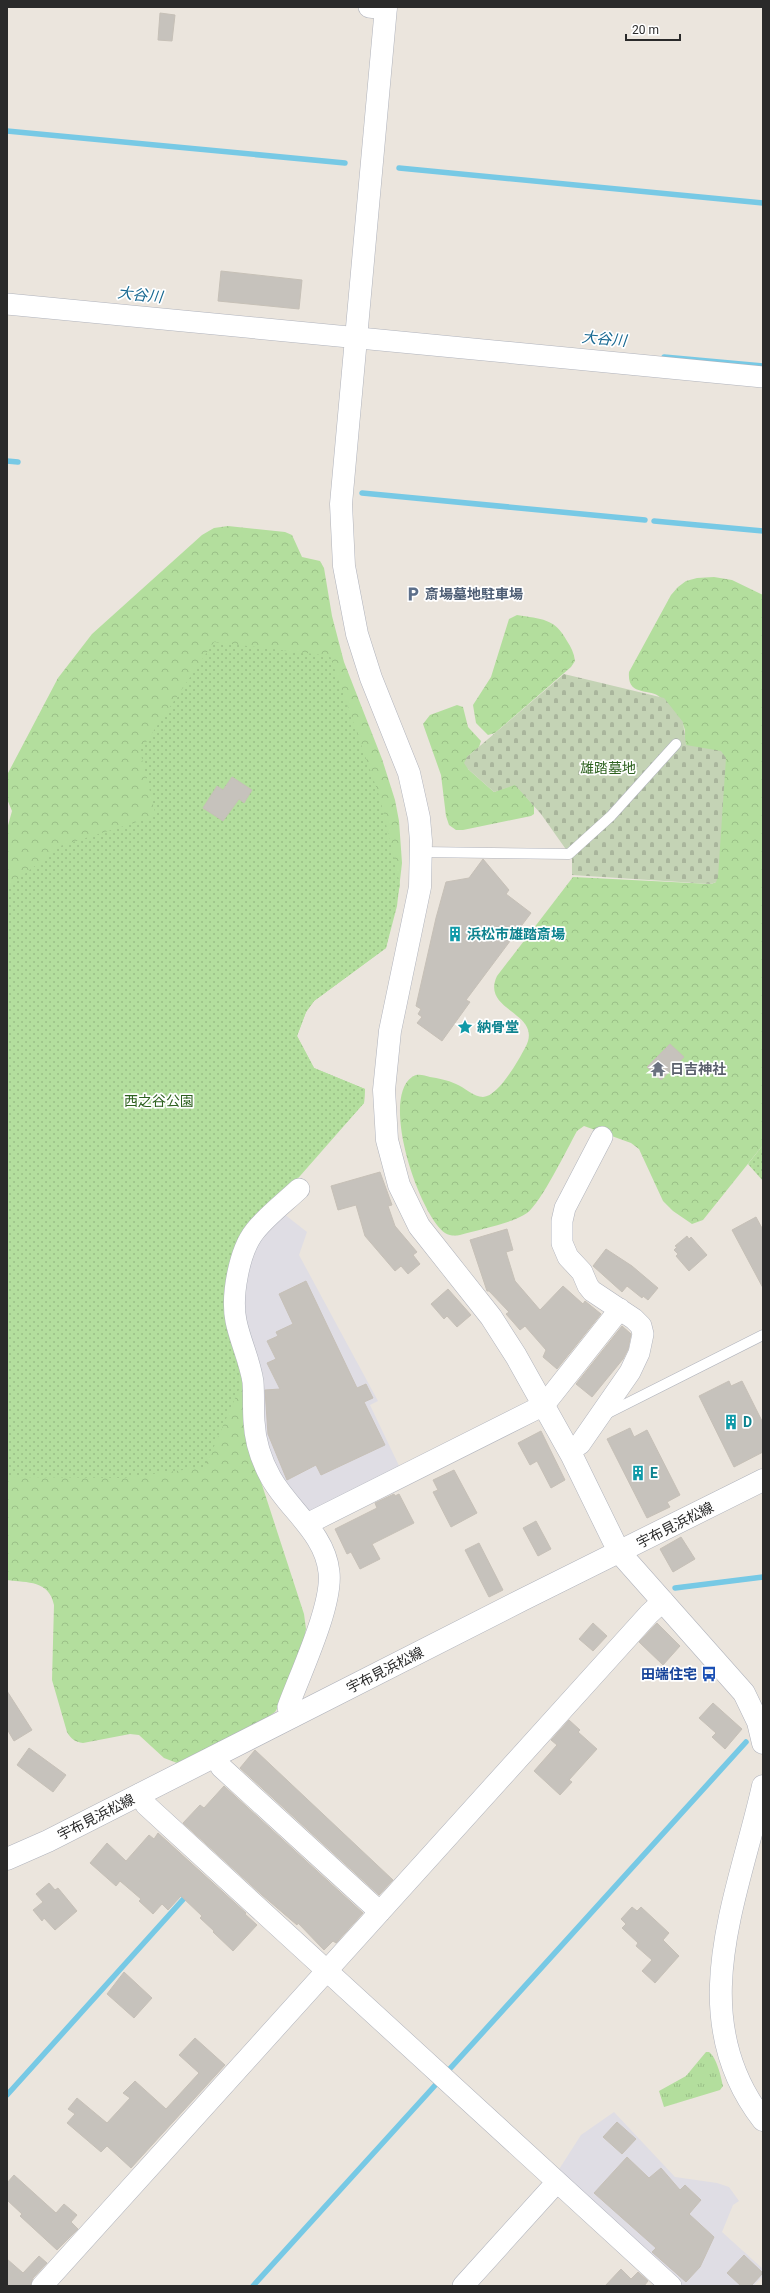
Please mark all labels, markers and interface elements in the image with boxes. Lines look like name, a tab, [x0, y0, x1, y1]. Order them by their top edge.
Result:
scale bar	[626, 16, 680, 42]
text: 20 m	[632, 23, 659, 37]
water label: 大谷川	[117, 284, 165, 307]
water label: 大谷川	[581, 328, 629, 350]
parking icon: 斎場墓地駐車場	[404, 585, 422, 603]
place label: 斎場墓地駐車場	[425, 586, 523, 602]
park label: 雄踏墓地	[580, 760, 636, 776]
building icon: 浜松市雄踏斎場	[446, 925, 464, 943]
place label: 浜松市雄踏斎場	[467, 926, 565, 942]
place icon: 納骨堂	[456, 1018, 474, 1036]
place label: 納骨堂	[477, 1019, 519, 1035]
temple icon: 日吉神社	[649, 1060, 667, 1078]
place label: 日吉神社	[670, 1061, 726, 1077]
park label: 西之谷公園	[124, 1093, 194, 1109]
building icon: D	[722, 1413, 740, 1431]
place label: D	[743, 1414, 752, 1430]
building icon: E	[629, 1464, 647, 1482]
place label: E	[650, 1465, 658, 1481]
street label: 宇布見浜松線	[634, 1499, 716, 1551]
street label: 宇布見浜松線	[344, 1644, 426, 1696]
bus stop icon: 田端住宅	[700, 1665, 718, 1683]
place label: 田端住宅	[641, 1666, 697, 1682]
street label: 宇布見浜松線	[55, 1791, 137, 1843]

